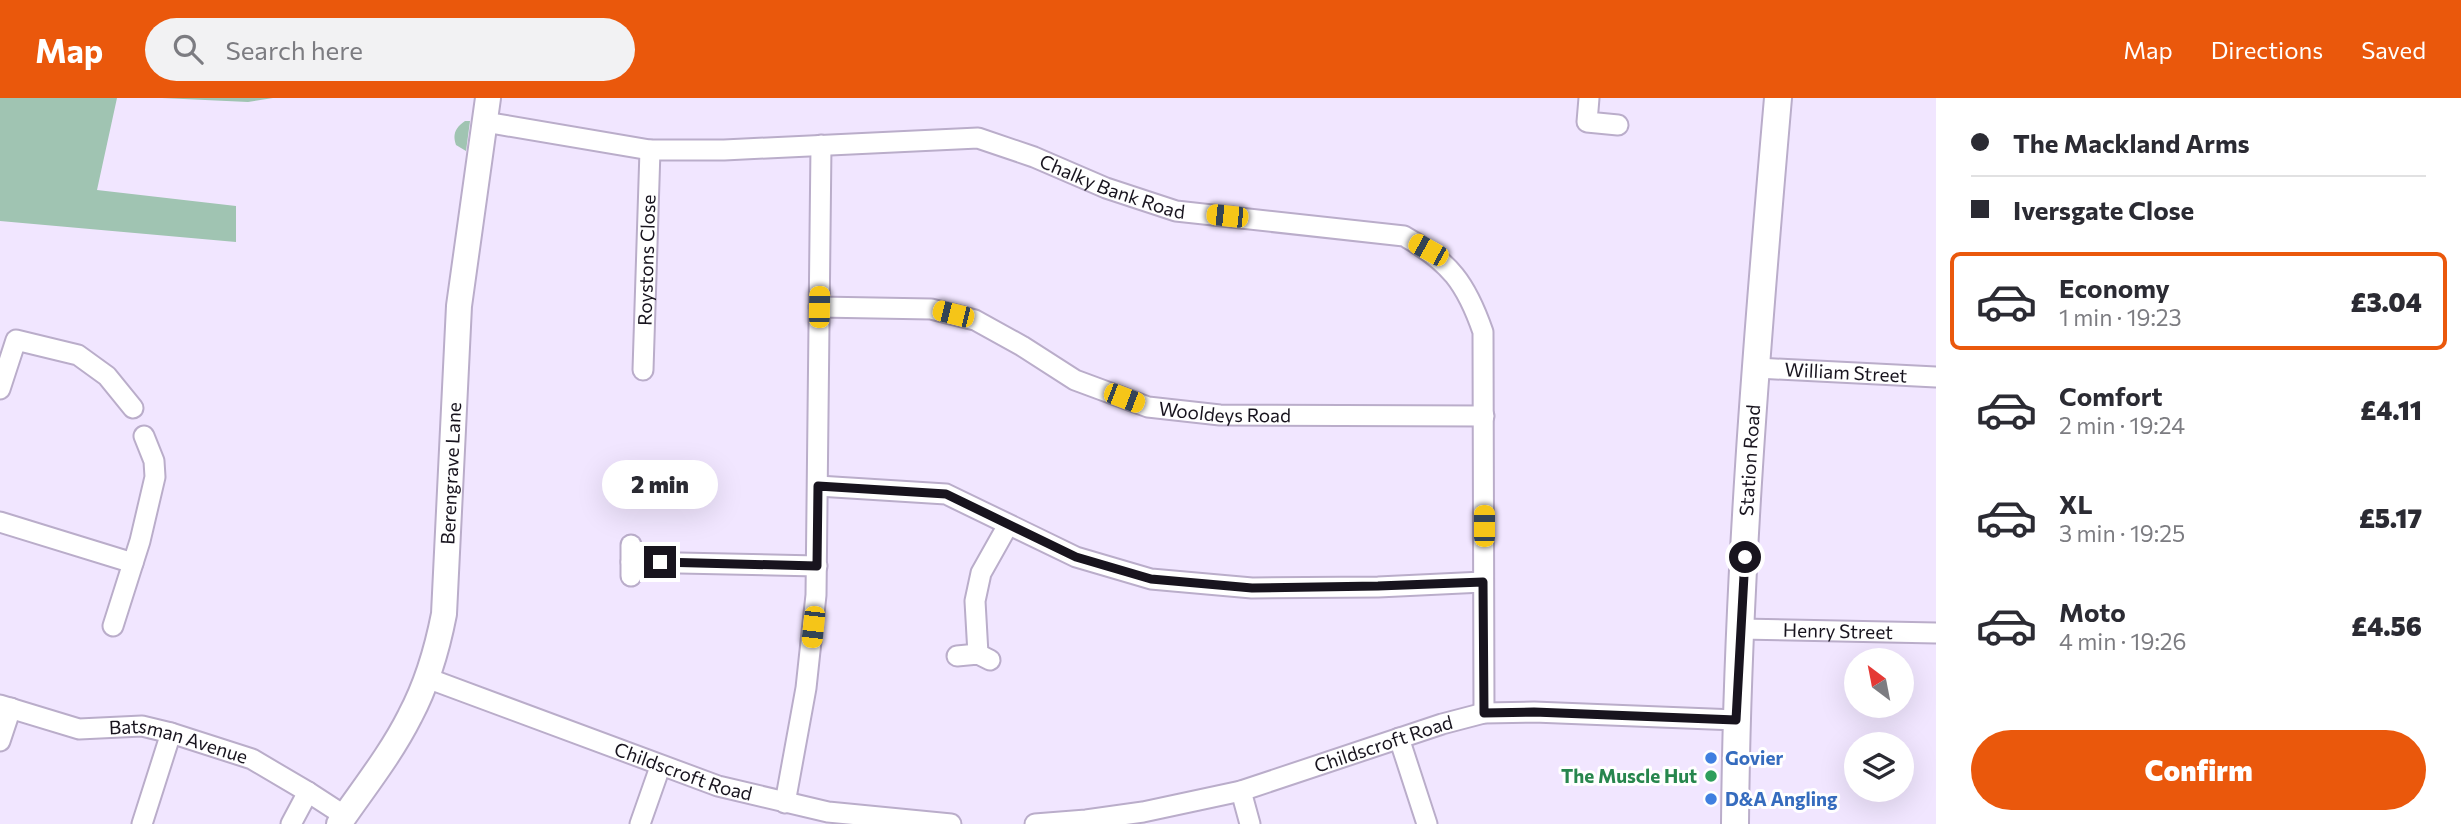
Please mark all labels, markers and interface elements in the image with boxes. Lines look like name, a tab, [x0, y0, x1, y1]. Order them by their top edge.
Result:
search box	[145, 18, 635, 81]
text: Map	[35, 29, 103, 70]
icon: search	[169, 30, 207, 68]
text: Search here	[225, 34, 363, 65]
text: Map	[2123, 35, 2173, 64]
text: Directions	[2211, 35, 2323, 64]
text: Saved	[2361, 35, 2426, 64]
text: The Mackland Arms	[2013, 127, 2250, 158]
street label: Chalky Bank Road	[1036, 149, 1186, 223]
street label: Roystons Close	[632, 194, 660, 326]
text: Iversgate Close	[2013, 194, 2194, 225]
car	[1206, 203, 1249, 229]
car	[1405, 231, 1452, 269]
icon: car	[1975, 270, 2038, 333]
text: Economy	[2059, 272, 2170, 303]
car	[809, 286, 830, 328]
text: £3.04	[2350, 286, 2422, 317]
car	[931, 299, 976, 329]
text: 1 min · 19:23	[2059, 303, 2182, 331]
street label: William Street	[1784, 357, 1908, 387]
icon: car	[1975, 378, 2038, 441]
text: Comfort	[2059, 380, 2162, 411]
car	[1101, 381, 1148, 415]
text: £4.11	[2360, 394, 2422, 425]
street label: Wooldeys Road	[1157, 396, 1291, 426]
street label: Berengrave Lane	[435, 402, 465, 545]
street label: Station Road	[1734, 404, 1764, 517]
text: 2 min · 19:24	[2059, 411, 2185, 439]
callout: 2 min	[602, 461, 718, 510]
text: 2 min	[631, 470, 689, 498]
icon: car	[1975, 486, 2038, 549]
text: XL	[2059, 488, 2093, 519]
text: £5.17	[2359, 502, 2422, 533]
car	[1474, 505, 1495, 547]
text: 3 min · 19:25	[2059, 519, 2185, 547]
route start	[1729, 541, 1761, 573]
route end	[644, 546, 676, 578]
icon: car	[1975, 594, 2038, 657]
text: Moto	[2059, 596, 2126, 627]
car	[801, 605, 826, 649]
text: £4.56	[2351, 610, 2422, 641]
street label: Henry Street	[1783, 618, 1893, 643]
text: 4 min · 19:26	[2059, 627, 2186, 655]
north arrow	[1844, 648, 1914, 718]
map controls	[1844, 648, 1914, 802]
street label: Childscroft Road	[1311, 710, 1455, 777]
street label: Batsman Avenue	[108, 714, 251, 768]
button: Confirm	[1971, 730, 2426, 810]
button: layers	[1844, 732, 1914, 802]
street label: Childscroft Road	[611, 737, 755, 805]
place label: Govier	[1725, 746, 1783, 769]
marker: Govier	[1703, 750, 1719, 766]
place label: The Muscle Hut	[1561, 764, 1697, 787]
marker: The Muscle Hut	[1703, 768, 1719, 784]
place label: D&A Angling	[1725, 787, 1838, 810]
marker: D&A Angling	[1703, 791, 1719, 807]

